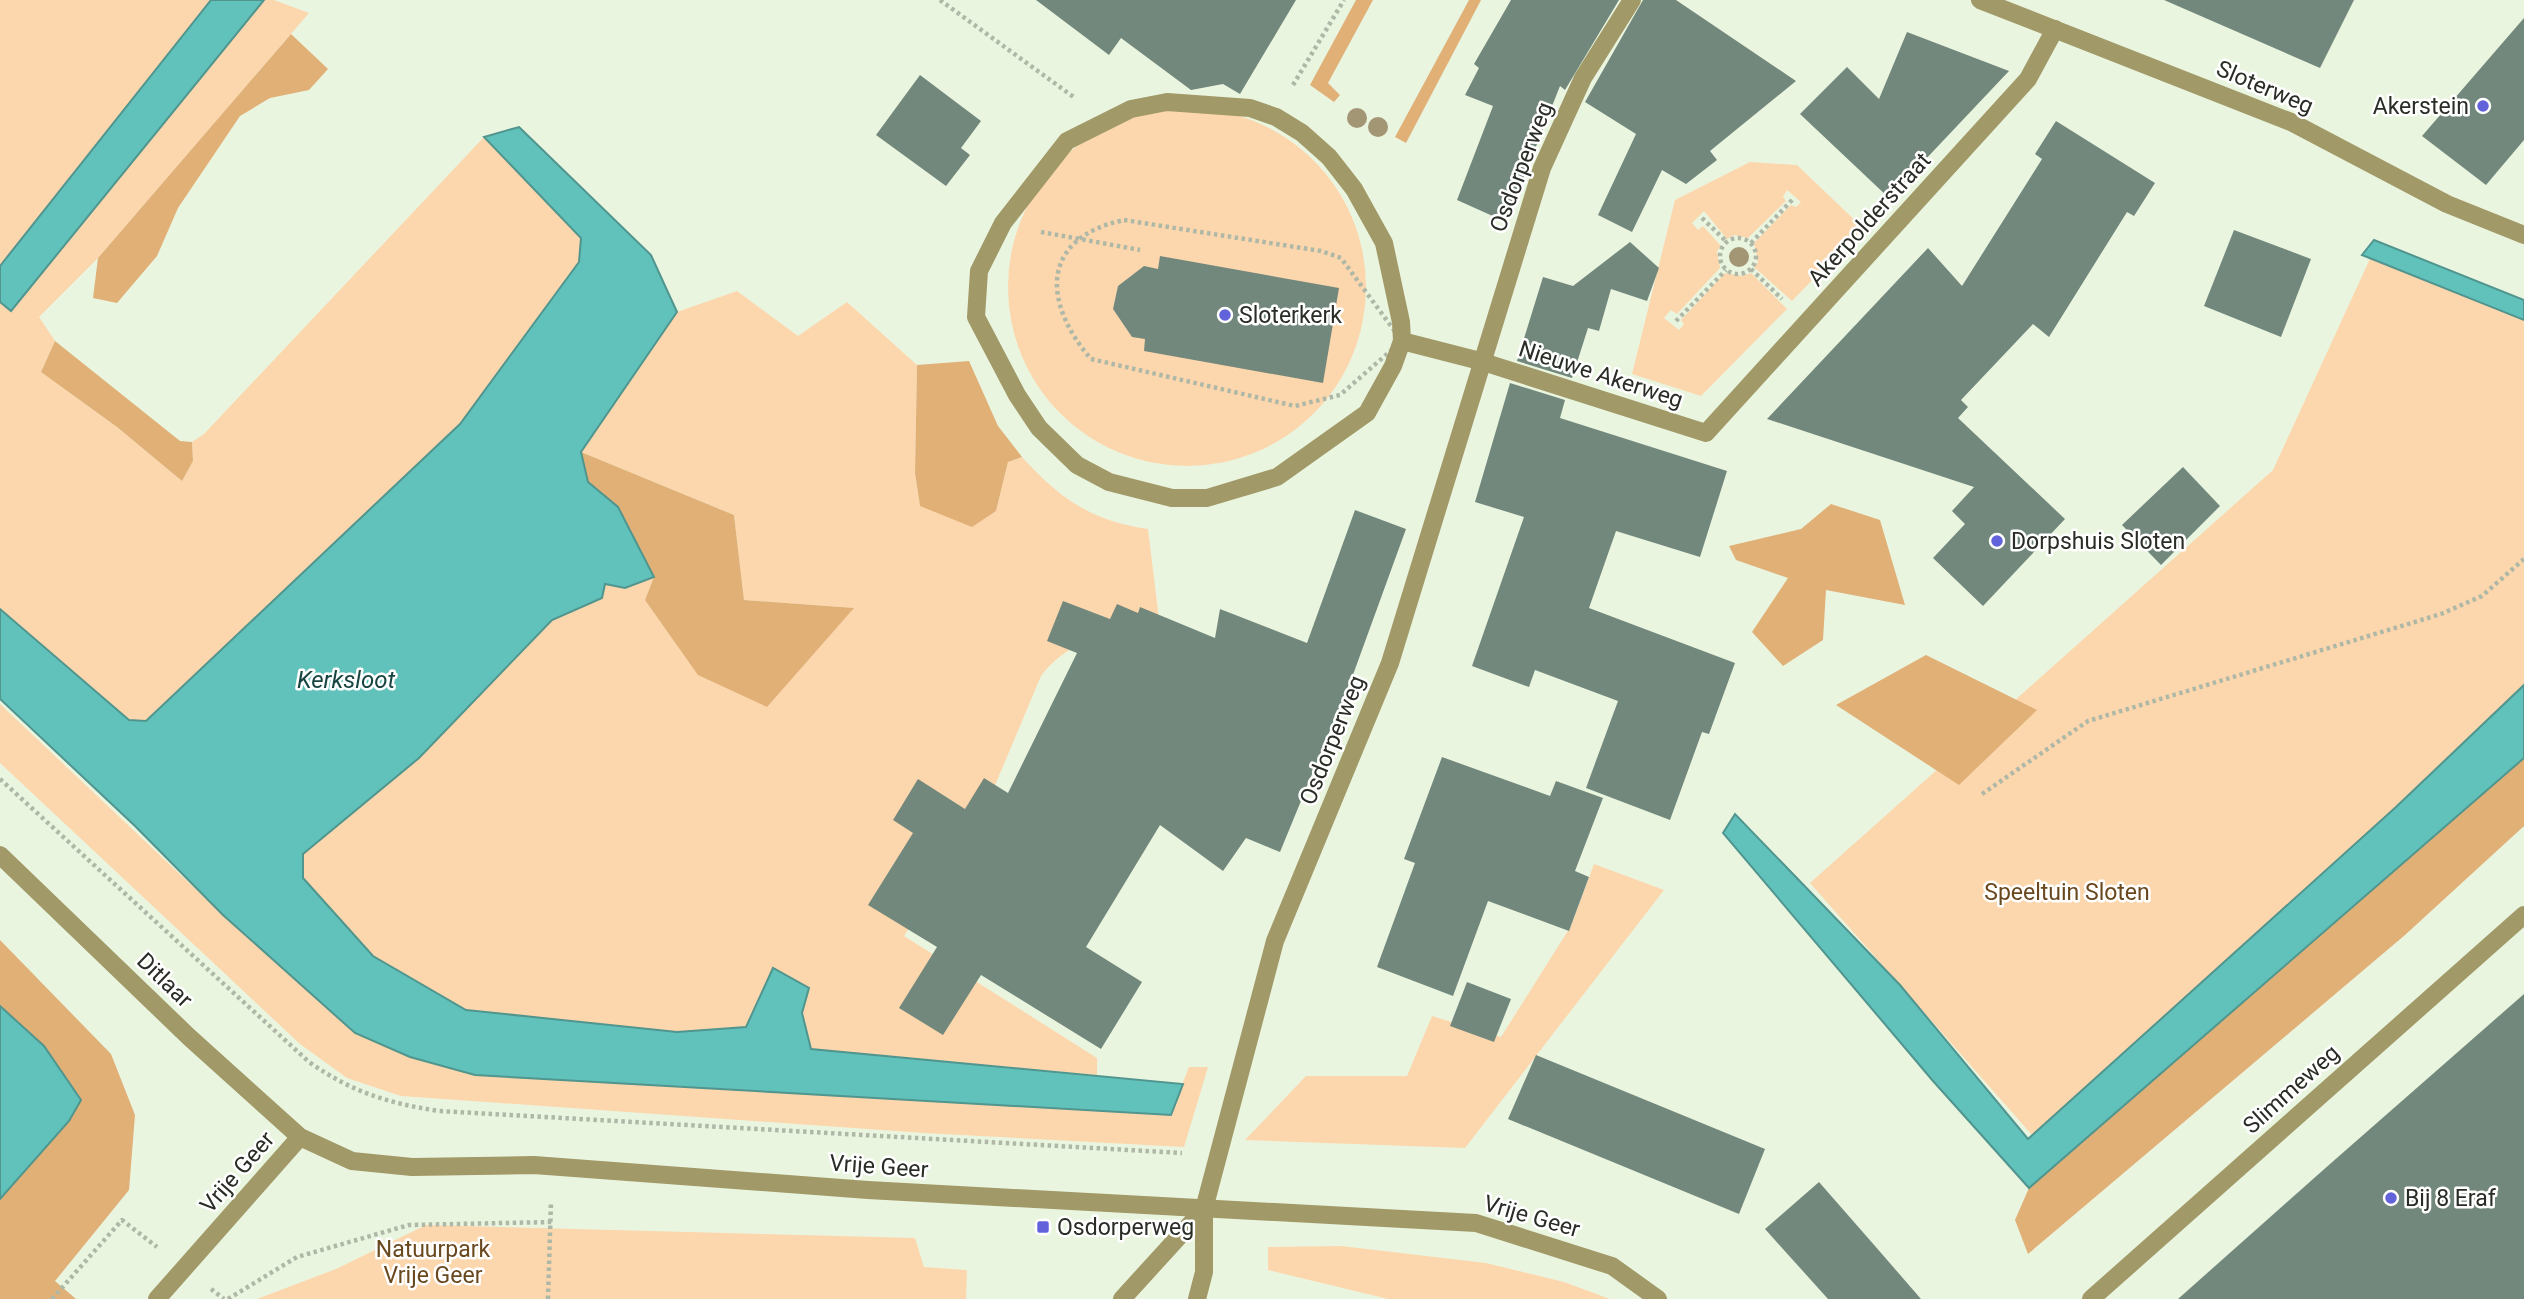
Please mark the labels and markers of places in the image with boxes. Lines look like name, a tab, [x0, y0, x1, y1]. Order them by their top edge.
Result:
place label: Akerstein	[2373, 93, 2469, 120]
marker: Akerstein	[2475, 98, 2491, 114]
place label: Sloterkerk	[1239, 302, 1342, 329]
marker: Sloterkerk	[1217, 307, 1233, 323]
place label: Dorpshuis Sloten	[2011, 528, 2185, 555]
marker: Dorpshuis Sloten	[1989, 533, 2005, 549]
place label: Bij 8 Eraf	[2405, 1185, 2497, 1212]
marker: Bij 8 Eraf	[2383, 1190, 2399, 1206]
place label: Osdorperweg	[1057, 1214, 1194, 1241]
marker: Osdorperweg	[1035, 1219, 1051, 1235]

